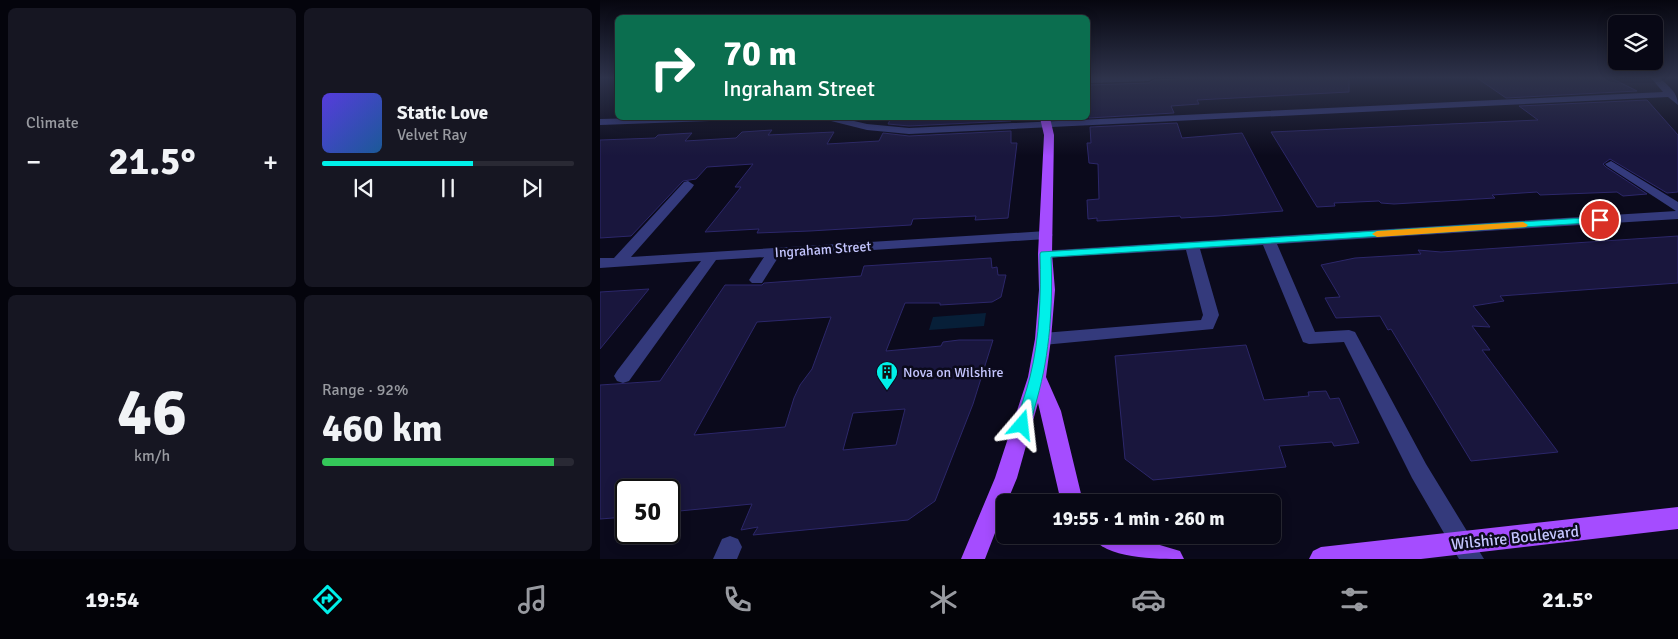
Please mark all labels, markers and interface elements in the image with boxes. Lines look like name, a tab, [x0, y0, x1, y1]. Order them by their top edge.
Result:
map controls	[1608, 15, 1663, 70]
button: layers	[1608, 15, 1663, 70]
text: 70 m	[723, 32, 797, 75]
icon: right	[640, 35, 705, 100]
text: Ingraham Street	[723, 75, 875, 102]
text: Static Love	[397, 101, 488, 125]
text: Climate	[26, 113, 79, 133]
text: Velvet Ray	[397, 125, 467, 145]
text: 21.5°	[108, 138, 196, 185]
text: −	[26, 145, 41, 179]
text: +	[263, 145, 278, 179]
icon: previous	[350, 174, 378, 202]
icon: pause	[434, 174, 462, 202]
icon: next	[518, 174, 546, 202]
pin	[1579, 199, 1621, 241]
icon: arrive	[1586, 206, 1614, 234]
street label: Ingraham Street	[774, 238, 872, 261]
building icon: Nova on Wilshire	[875, 360, 899, 391]
place label: Nova on Wilshire	[903, 364, 1003, 381]
text: 46	[117, 373, 187, 453]
text: Range · 92%	[322, 380, 408, 400]
position arrow	[995, 398, 1047, 450]
text: 460 km	[322, 405, 443, 452]
text: km/h	[134, 446, 170, 466]
speed limit sign: 50	[615, 479, 680, 544]
text: 19:55 · 1 min · 260 m	[1052, 507, 1225, 531]
street label: Wilshire Boulevard	[1450, 521, 1580, 555]
icon: directions	[310, 582, 345, 617]
icon: music	[515, 582, 550, 617]
icon: phone	[720, 582, 755, 617]
icon: climate	[926, 582, 961, 617]
icon: car	[1131, 582, 1166, 617]
icon: filters	[1337, 582, 1372, 617]
text: 19:54	[85, 586, 139, 613]
text: 21.5°	[1542, 586, 1593, 613]

